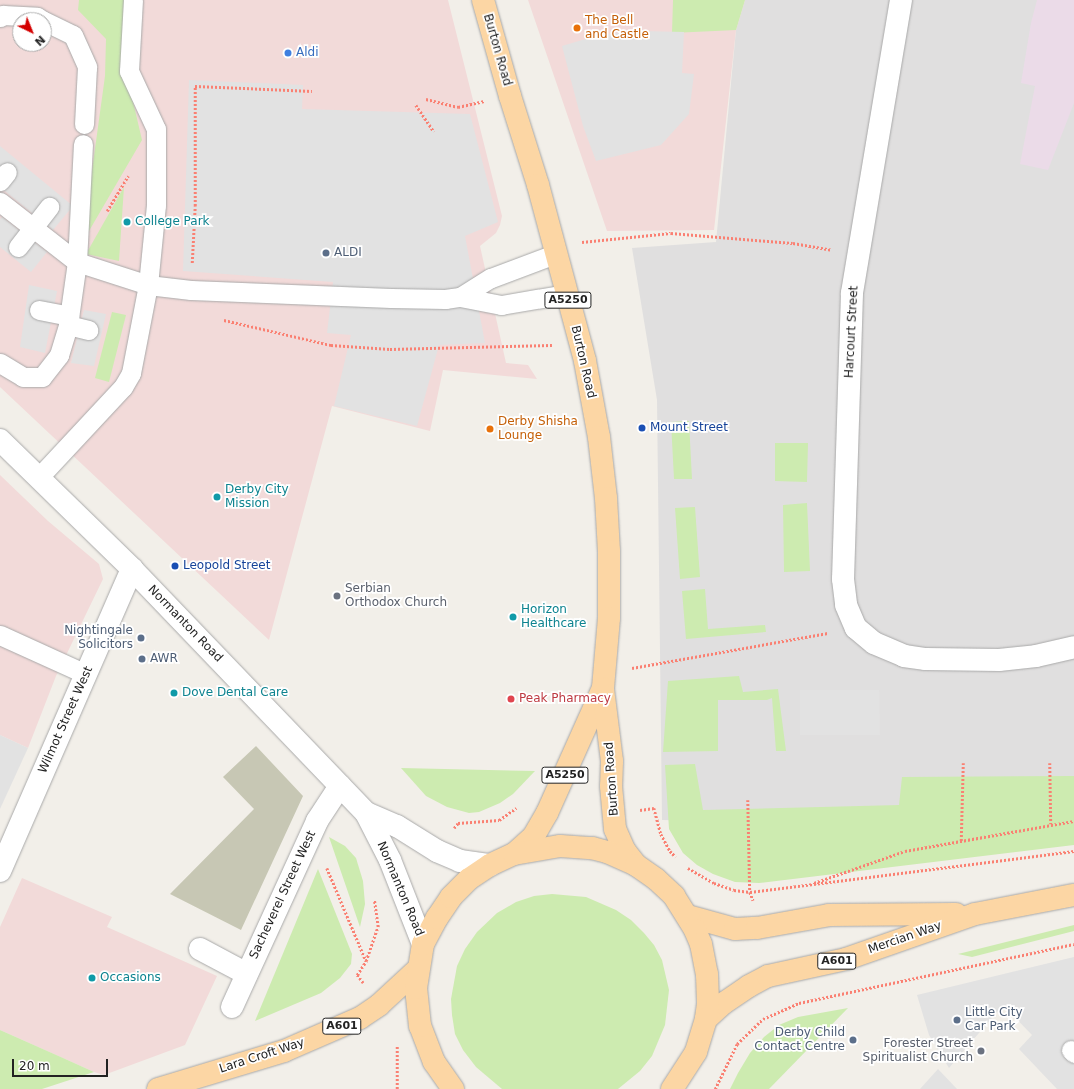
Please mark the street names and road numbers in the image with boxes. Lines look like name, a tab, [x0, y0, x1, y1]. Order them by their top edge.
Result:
street label: Burton Road	[480, 12, 514, 88]
street label: Harcourt Street	[842, 285, 862, 379]
road number: A5250	[544, 291, 592, 309]
street label: Burton Road	[568, 324, 598, 400]
street label: Normanton Road	[145, 583, 225, 665]
street label: Wilmot Street West	[36, 664, 96, 776]
street label: Burton Road	[602, 741, 622, 817]
road number: A5250	[541, 766, 589, 784]
street label: Sacheverel Street West	[247, 829, 319, 961]
street label: Normanton Road	[374, 840, 426, 938]
street label: Mercian Way	[866, 919, 944, 957]
road number: A601	[817, 952, 857, 970]
road number: A601	[322, 1017, 362, 1035]
street label: Lara Croft Way	[218, 1035, 306, 1077]

